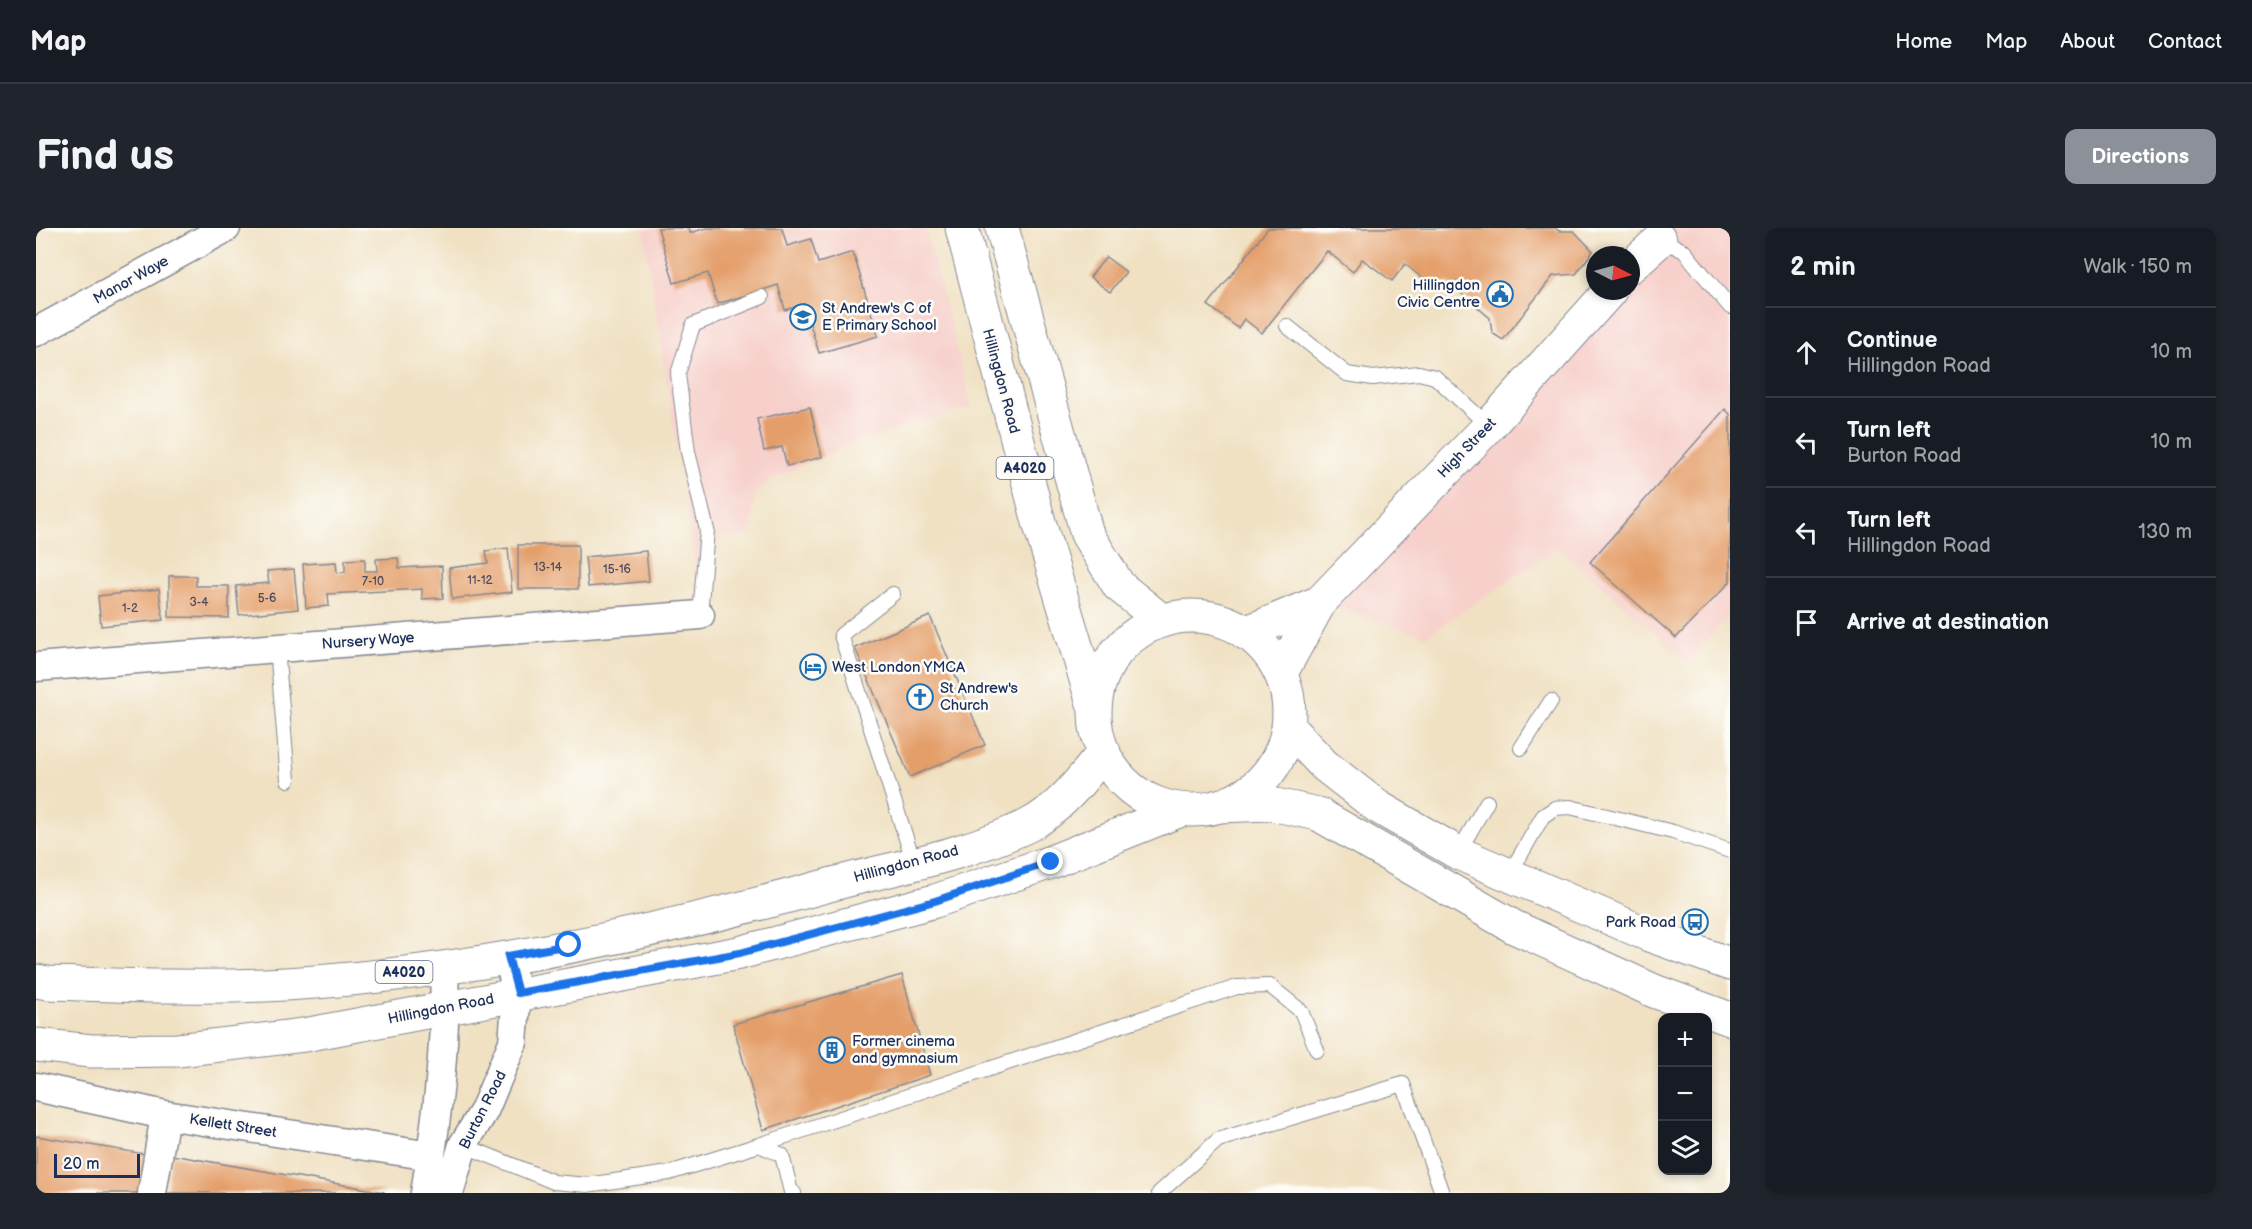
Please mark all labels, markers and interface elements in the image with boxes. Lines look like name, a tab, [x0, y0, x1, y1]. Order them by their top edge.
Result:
text: Map	[30, 25, 86, 58]
text: Home	[1895, 29, 1952, 54]
text: Map	[1985, 29, 2027, 54]
text: About	[2060, 29, 2115, 54]
text: Contact	[2148, 29, 2222, 54]
button: Directions	[2065, 129, 2216, 184]
text: Find us	[36, 131, 174, 182]
north arrow	[1586, 246, 1640, 300]
street label: Manor Waye	[90, 251, 172, 309]
text: 2 min	[1790, 252, 1856, 283]
text: Walk · 150 m	[2083, 255, 2192, 279]
place label: Hillingdon Civic Centre	[1397, 276, 1480, 312]
public building icon: Hillingdon Civic Centre	[1485, 279, 1515, 309]
place label: St Andrew's C of E Primary School	[822, 299, 937, 335]
school or university icon: St Andrew's C of E Primary School	[788, 302, 818, 332]
street label: Hillingdon Road	[978, 327, 1024, 435]
text: Continue	[1847, 327, 1937, 354]
icon: ahead	[1790, 336, 1823, 369]
text: 10 m	[2151, 340, 2192, 364]
text: Hillingdon Road	[1847, 354, 1991, 378]
street label: High Street	[1434, 414, 1501, 482]
text: Turn left	[1847, 417, 1931, 444]
icon: left	[1790, 426, 1823, 459]
text: 10 m	[2151, 430, 2192, 454]
text: Burton Road	[1847, 444, 1961, 468]
road number: A4020	[996, 457, 1054, 479]
text: Turn left	[1847, 507, 1931, 534]
icon: left	[1790, 516, 1823, 549]
text: 130 m	[2138, 520, 2192, 544]
text: Hillingdon Road	[1847, 534, 1991, 558]
house number: 13-14	[534, 560, 563, 575]
house number: 15-16	[603, 562, 631, 577]
house number: 11-12	[467, 573, 493, 588]
house number: 7-10	[362, 574, 384, 589]
house number: 5-6	[258, 591, 276, 606]
house number: 3-4	[189, 595, 209, 610]
house number: 1-2	[122, 601, 138, 616]
icon: arrive	[1790, 606, 1823, 639]
text: Arrive at destination	[1847, 609, 2049, 636]
street label: Nursery Waye	[321, 628, 415, 654]
hotel icon: West London YMCA	[798, 652, 828, 682]
place label: West London YMCA	[832, 658, 966, 677]
place label: St Andrew's Church	[940, 679, 1018, 715]
church icon: St Andrew's Church	[905, 682, 935, 712]
street label: Hillingdon Road	[852, 841, 960, 887]
route end	[1037, 848, 1063, 874]
bus stop icon: Park Road	[1680, 907, 1710, 937]
place label: Park Road	[1606, 913, 1676, 932]
route start	[555, 931, 581, 957]
road number: A4020	[376, 961, 433, 983]
street label: Hillingdon Road	[386, 989, 496, 1029]
map controls	[1658, 1013, 1712, 1175]
button: +	[1658, 1013, 1712, 1067]
place label: Former cinema and gymnasium	[852, 1032, 958, 1068]
building icon: Former cinema and gymnasium	[817, 1035, 847, 1065]
button: −	[1658, 1067, 1712, 1121]
street label: Burton Road	[455, 1068, 511, 1152]
street label: Kellett Street	[188, 1110, 278, 1142]
button: layers	[1658, 1121, 1712, 1175]
scale bar	[54, 1151, 140, 1178]
text: 20 m	[63, 1155, 99, 1174]

